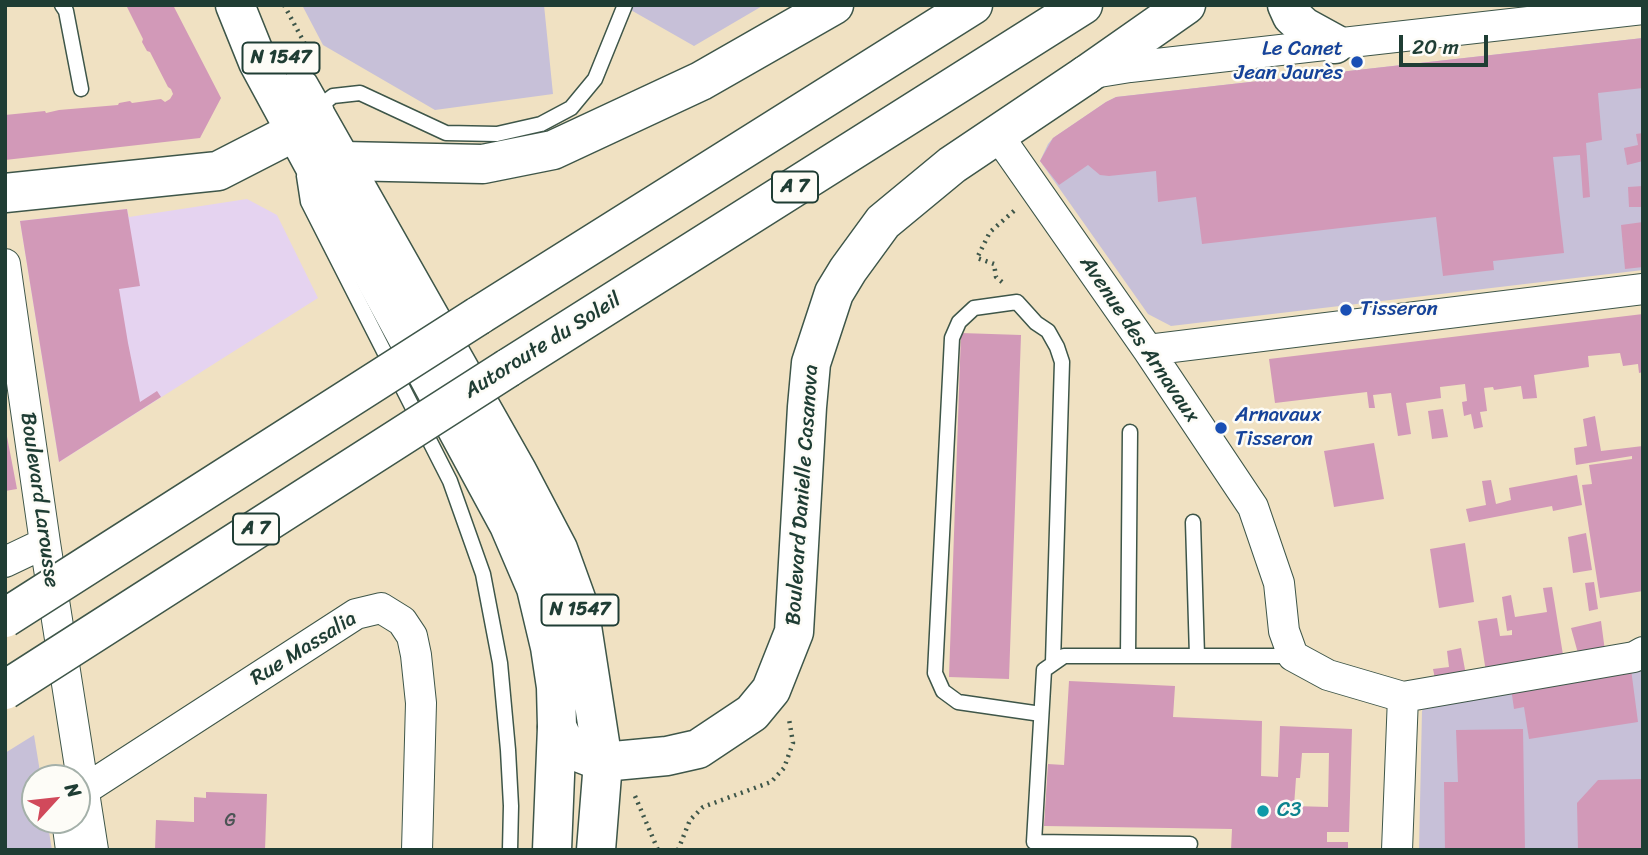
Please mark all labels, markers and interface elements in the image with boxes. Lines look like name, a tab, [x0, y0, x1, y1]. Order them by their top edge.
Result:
scale bar	[1403, 21, 1492, 65]
text: 20 m	[1412, 28, 1459, 66]
place label: Le Canet Jean Jaurès	[1234, 37, 1343, 87]
road number: N 1547	[243, 43, 320, 74]
marker: Le Canet Jean Jaurès	[1349, 54, 1365, 70]
road number: A 7	[772, 172, 818, 202]
street label: Avenue des Arnavaux	[1074, 252, 1204, 428]
street label: Autoroute du Soleil	[460, 288, 626, 404]
place label: Tisseron	[1360, 297, 1438, 323]
marker: Tisseron	[1338, 302, 1354, 318]
street label: Boulevard Danielle Casanova	[781, 364, 825, 626]
place label: Arnavaux Tisseron	[1235, 403, 1322, 453]
street label: Boulevard Larousse	[14, 411, 64, 589]
marker: Arnavaux Tisseron	[1213, 420, 1229, 436]
road number: A 7	[233, 514, 279, 544]
road number: N 1547	[542, 594, 618, 625]
street label: Rue Massalia	[246, 606, 362, 692]
north arrow	[21, 764, 91, 834]
text: N	[56, 777, 91, 803]
place label: C3	[1277, 798, 1302, 824]
marker: C3	[1255, 803, 1271, 819]
house number: G	[224, 810, 236, 832]

